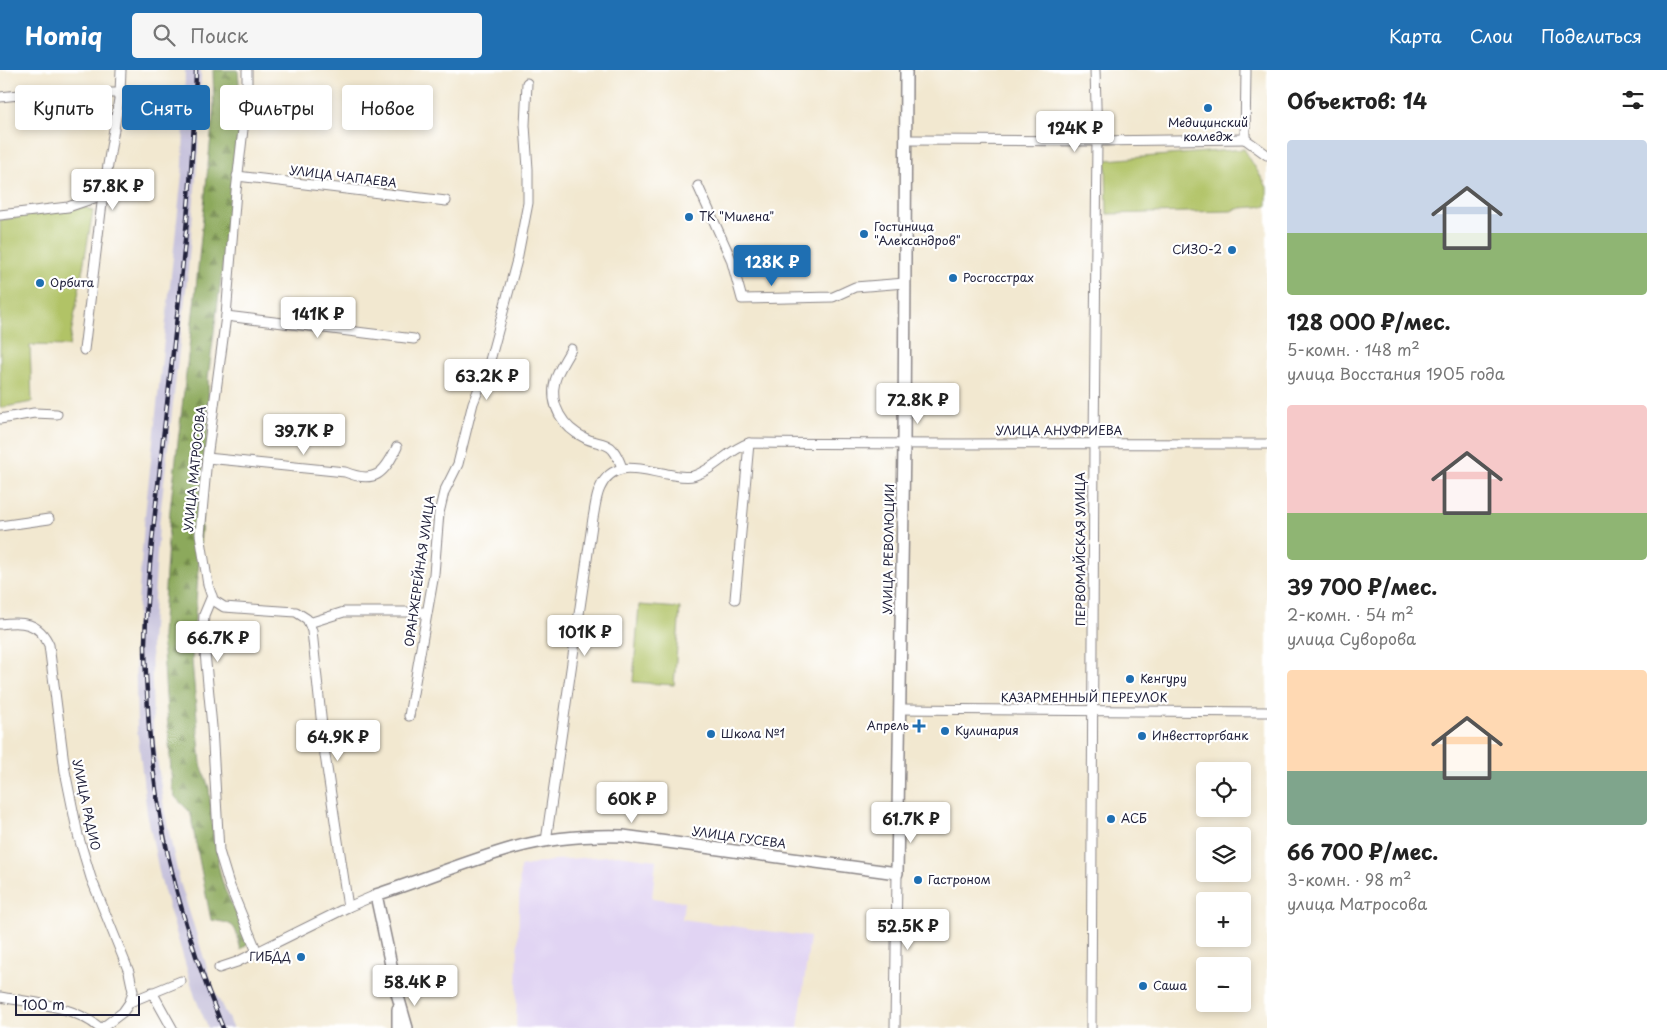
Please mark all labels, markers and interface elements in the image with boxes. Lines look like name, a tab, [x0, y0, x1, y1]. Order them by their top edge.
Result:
search box	[132, 13, 482, 58]
text: Homiq	[25, 17, 102, 53]
icon: search	[150, 21, 178, 49]
text: Поиск	[190, 21, 248, 49]
text: Карта	[1389, 22, 1442, 49]
text: Слои	[1470, 22, 1513, 49]
text: Поделиться	[1541, 22, 1642, 49]
text: Объектов: 14	[1287, 84, 1427, 116]
chip: Купить	[15, 85, 112, 130]
chip: Снять	[122, 85, 210, 130]
chip: Фильтры	[220, 85, 332, 130]
chip: Новое	[342, 85, 433, 130]
icon: filters	[1619, 86, 1647, 114]
marker: Медицинский колледж	[1202, 102, 1214, 114]
pin: 124K ₽	[1034, 111, 1116, 153]
place label: Медицинский колледж	[1168, 113, 1248, 145]
text: 124K ₽	[1047, 115, 1103, 139]
street label: УЛИЦА ЧАПАЕВА	[288, 160, 398, 192]
pin: 57.8K ₽	[67, 168, 159, 211]
text: 57.8K ₽	[82, 173, 144, 197]
icon: home	[1422, 173, 1512, 263]
place label: ТК "Милена"	[699, 207, 774, 225]
marker: ТК "Милена"	[683, 211, 695, 223]
place label: Гостиница "Александров"	[874, 217, 961, 249]
marker: Гостиница "Александров"	[858, 228, 870, 240]
place label: СИЗО-2	[1172, 240, 1222, 258]
pin: 128K ₽	[731, 244, 813, 287]
marker: СИЗО-2	[1226, 244, 1238, 256]
text: 128K ₽	[745, 249, 799, 273]
place label: Росгосстрах	[963, 268, 1034, 286]
marker: Росгосстрах	[947, 272, 959, 284]
place label: Орбита	[50, 273, 94, 291]
marker: Орбита	[34, 277, 46, 289]
pin: 141K ₽	[277, 296, 359, 339]
text: 141K ₽	[292, 301, 344, 325]
text: 128 000 ₽/мес.	[1287, 305, 1451, 337]
text: 5-комн. · 148 m²	[1287, 337, 1420, 361]
pin: 63.2K ₽	[441, 358, 533, 401]
text: улица Восстания 1905 года	[1287, 361, 1505, 385]
text: 63.2K ₽	[455, 363, 519, 387]
pin: 72.8K ₽	[872, 382, 964, 425]
text: 72.8K ₽	[887, 387, 949, 411]
street label: УЛИЦА МАТРОСОВА	[178, 405, 210, 533]
pin: 39.7K ₽	[258, 414, 350, 456]
text: 39.7K ₽	[274, 418, 334, 442]
street label: УЛИЦА АНУФРИЕВА	[996, 421, 1122, 439]
icon: home	[1422, 438, 1512, 528]
street label: ПЕРВОМАЙСКАЯ УЛИЦА	[1071, 472, 1089, 626]
street label: УЛИЦА РЕВОЛЮЦИИ	[878, 483, 898, 615]
street label: ОРАНЖЕРЕЙНАЯ УЛИЦА	[399, 494, 439, 648]
text: 39 700 ₽/мес.	[1287, 570, 1437, 602]
text: 2-комн. · 54 m²	[1287, 602, 1414, 626]
pin: 101K ₽	[544, 614, 626, 657]
text: 101K ₽	[558, 619, 612, 643]
pin: 66.7K ₽	[172, 620, 264, 663]
text: 66.7K ₽	[187, 625, 249, 649]
text: улица Суворова	[1287, 626, 1416, 650]
place label: Кенгуру	[1140, 669, 1187, 687]
marker: Кенгуру	[1124, 673, 1136, 685]
street label: КАЗАРМЕННЫЙ ПЕРЕУЛОК	[1001, 688, 1168, 706]
icon: home	[1422, 703, 1512, 793]
place label: Апрель	[867, 716, 909, 734]
pin: 64.9K ₽	[292, 720, 384, 762]
marker: Апрель	[913, 720, 925, 732]
place label: Кулинария	[955, 721, 1019, 739]
text: 64.9K ₽	[307, 724, 369, 748]
place label: Школа №1	[721, 724, 785, 742]
marker: Кулинария	[939, 725, 951, 737]
place label: Инвестторгбанк	[1152, 726, 1249, 744]
marker: Школа №1	[705, 728, 717, 740]
marker: Инвестторгбанк	[1136, 730, 1148, 742]
street label: УЛИЦА РАДИО	[69, 758, 105, 852]
map controls	[1196, 762, 1251, 1012]
button: locate	[1196, 762, 1251, 817]
pin: 60K ₽	[597, 782, 667, 824]
text: 60K ₽	[607, 786, 657, 810]
pin: 61.7K ₽	[865, 802, 957, 844]
text: 61.7K ₽	[882, 806, 940, 830]
place label: АСБ	[1121, 809, 1147, 827]
marker: АСБ	[1105, 813, 1117, 825]
street label: УЛИЦА ГУСЕВА	[691, 821, 788, 853]
button: layers	[1196, 827, 1251, 882]
text: 66 700 ₽/мес.	[1287, 835, 1438, 867]
text: 3-комн. · 98 m²	[1287, 867, 1412, 891]
place label: Гастроном	[928, 870, 991, 888]
marker: Гастроном	[912, 874, 924, 886]
text: улица Матросова	[1287, 891, 1427, 915]
button: +	[1196, 892, 1251, 947]
pin: 52.5K ₽	[862, 908, 954, 951]
text: 52.5K ₽	[877, 913, 939, 937]
place label: ГИБДД	[249, 947, 291, 965]
marker: ГИБДД	[295, 951, 307, 963]
button: −	[1196, 957, 1251, 1012]
pin: 58.4K ₽	[369, 964, 461, 1007]
text: 58.4K ₽	[384, 969, 446, 993]
place label: Саша	[1153, 976, 1187, 994]
marker: Саша	[1137, 980, 1149, 992]
scale bar	[15, 993, 140, 1016]
text: 100 m	[22, 994, 65, 1015]

